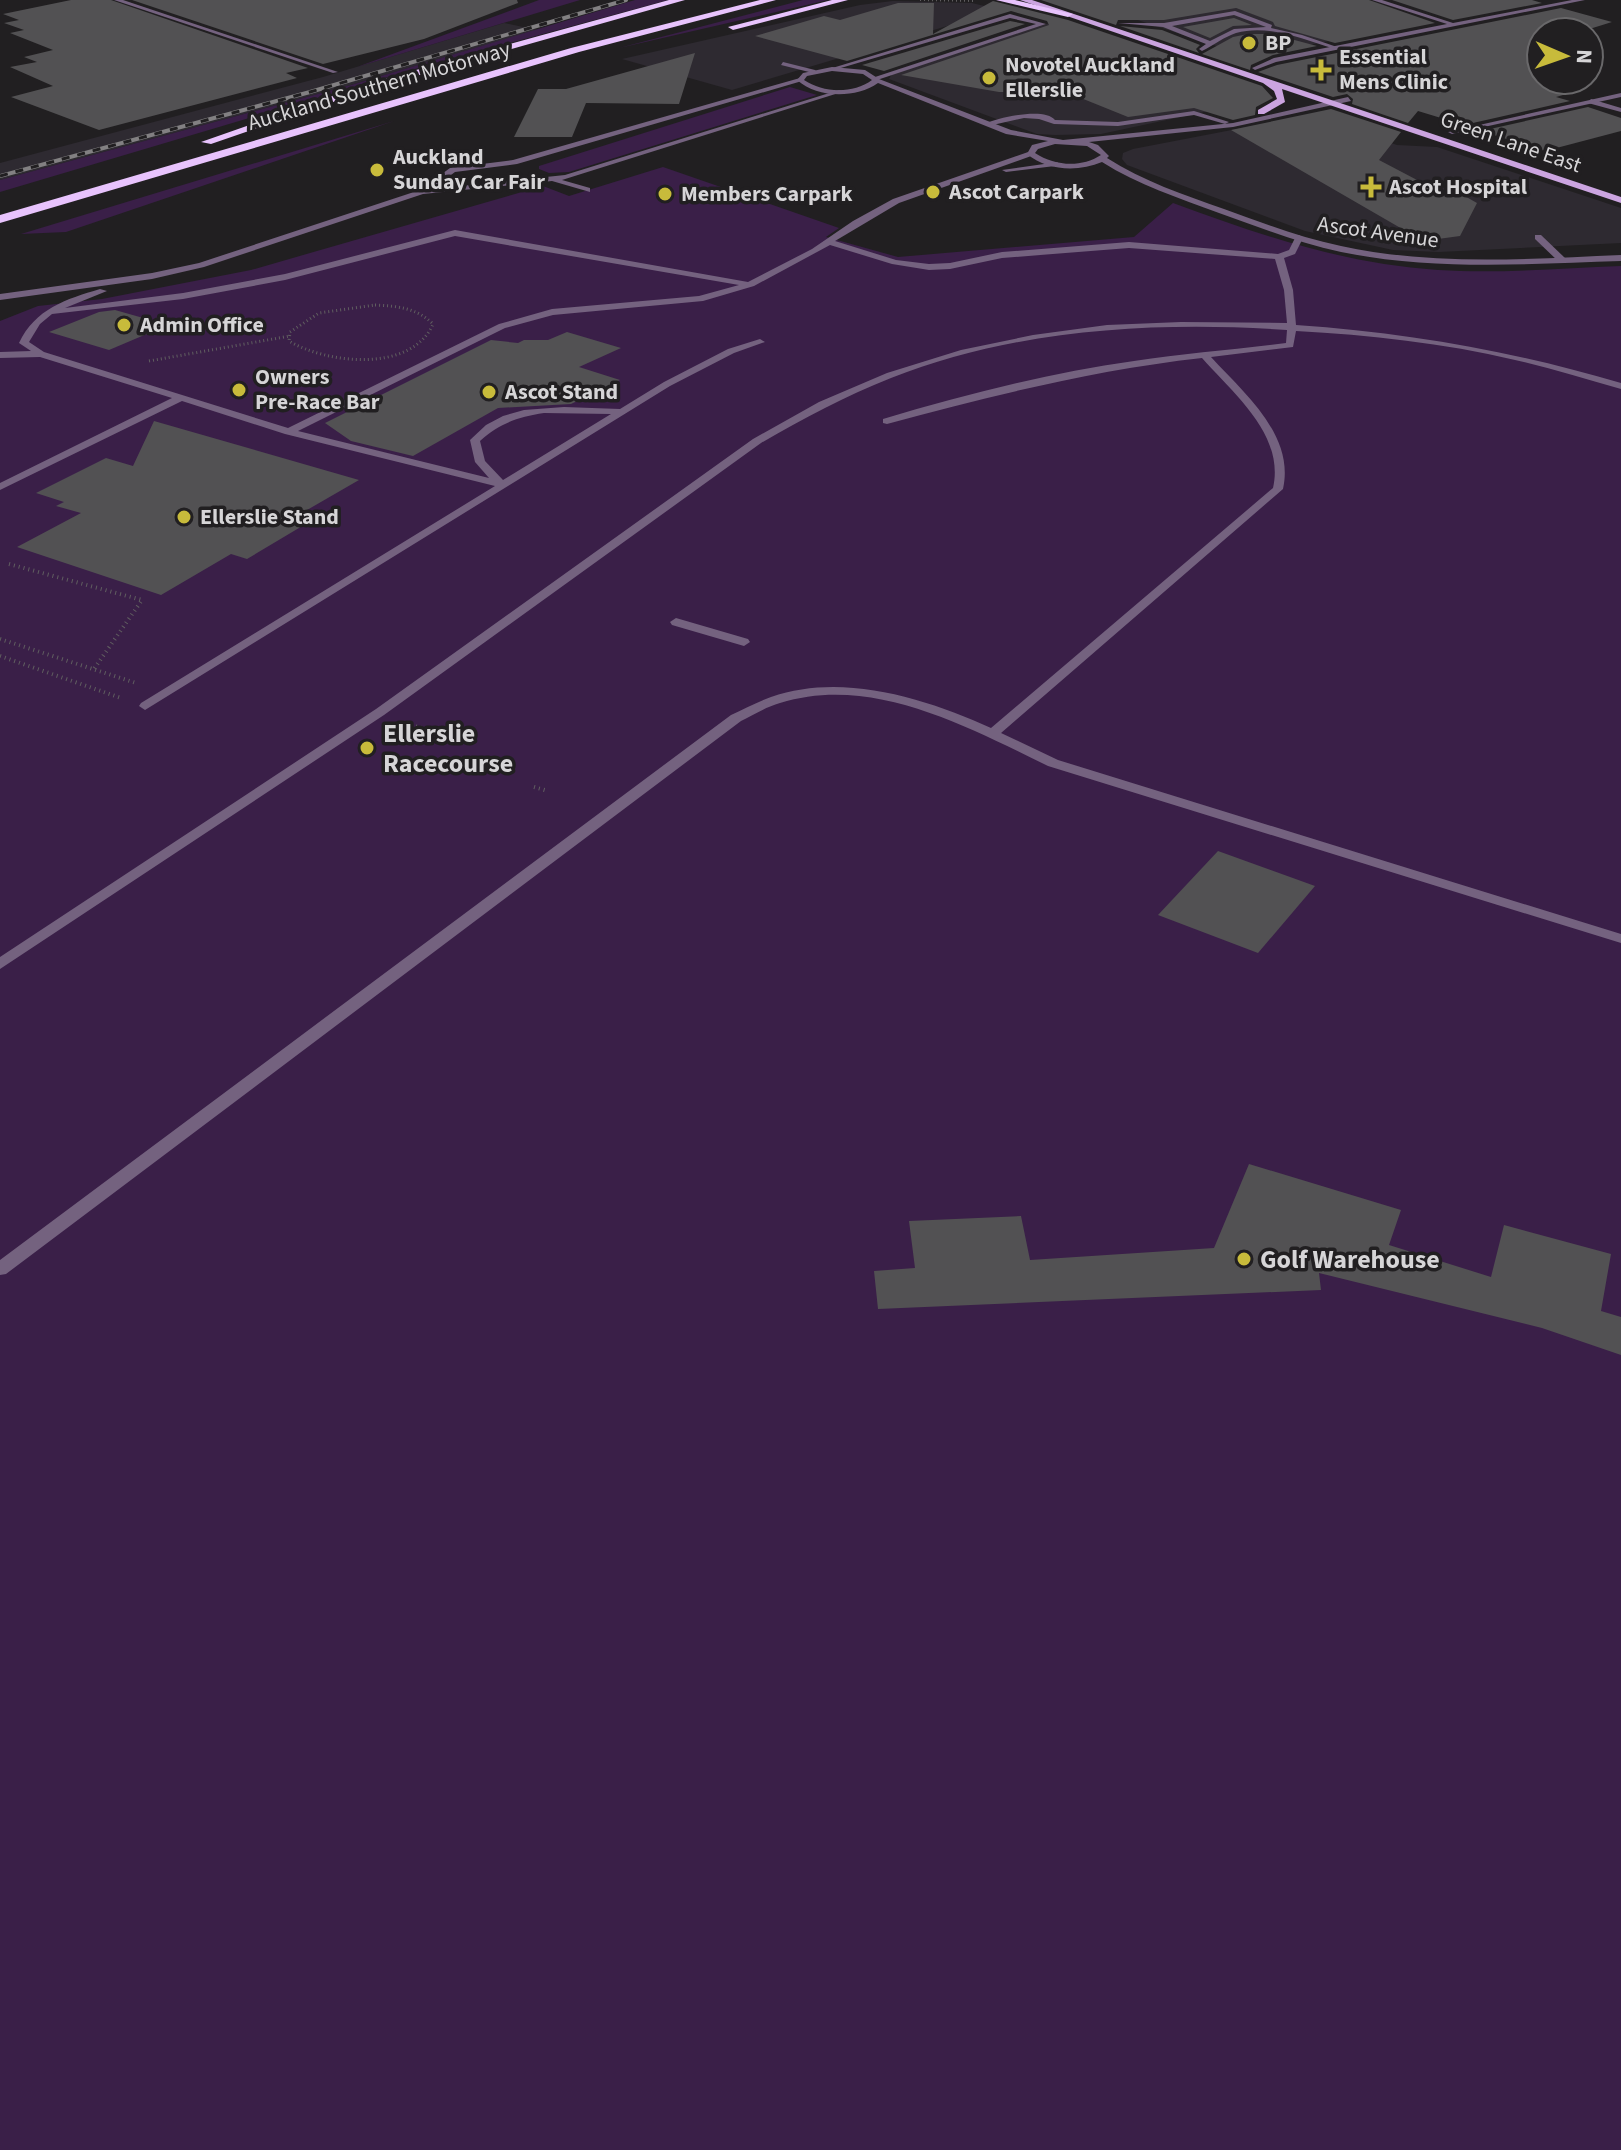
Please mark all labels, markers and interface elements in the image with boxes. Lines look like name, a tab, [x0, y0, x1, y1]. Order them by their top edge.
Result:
north arrow	[1525, 16, 1605, 96]
place label: BP	[1265, 27, 1291, 59]
street label: Auckland Southern Motorway	[244, 33, 515, 139]
marker: BP	[1240, 34, 1258, 52]
place label: Essential Mens Clinic	[1339, 41, 1448, 98]
place label: Novotel Auckland Ellerslie	[1005, 49, 1175, 106]
text: N	[1568, 49, 1600, 65]
marker: Essential Mens Clinic	[1310, 59, 1332, 81]
marker: Novotel Auckland Ellerslie	[980, 69, 998, 87]
street label: Green Lane East	[1436, 103, 1586, 181]
place label: Auckland Sunday Car Fair	[392, 141, 545, 198]
marker: Auckland Sunday Car Fair	[368, 161, 386, 179]
place label: Ascot Hospital	[1388, 171, 1528, 203]
place label: Ascot Carpark	[948, 176, 1084, 208]
marker: Ascot Hospital	[1360, 176, 1382, 198]
place label: Members Carpark	[681, 178, 853, 210]
marker: Ascot Carpark	[924, 183, 942, 201]
marker: Members Carpark	[656, 185, 674, 203]
street label: Ascot Avenue	[1315, 208, 1441, 256]
place label: Admin Office	[139, 309, 264, 341]
marker: Admin Office	[115, 316, 133, 334]
place label: Owners Pre-Race Bar	[255, 361, 380, 418]
place label: Ascot Stand	[504, 376, 618, 408]
marker: Owners Pre-Race Bar	[230, 381, 248, 399]
marker: Ascot Stand	[480, 383, 498, 401]
place label: Ellerslie Stand	[200, 501, 339, 533]
marker: Ellerslie Stand	[175, 508, 193, 526]
place label: Ellerslie Racecourse	[383, 715, 513, 782]
marker: Ellerslie Racecourse	[358, 739, 376, 757]
place label: Golf Warehouse	[1260, 1241, 1440, 1278]
marker: Golf Warehouse	[1235, 1250, 1253, 1268]

